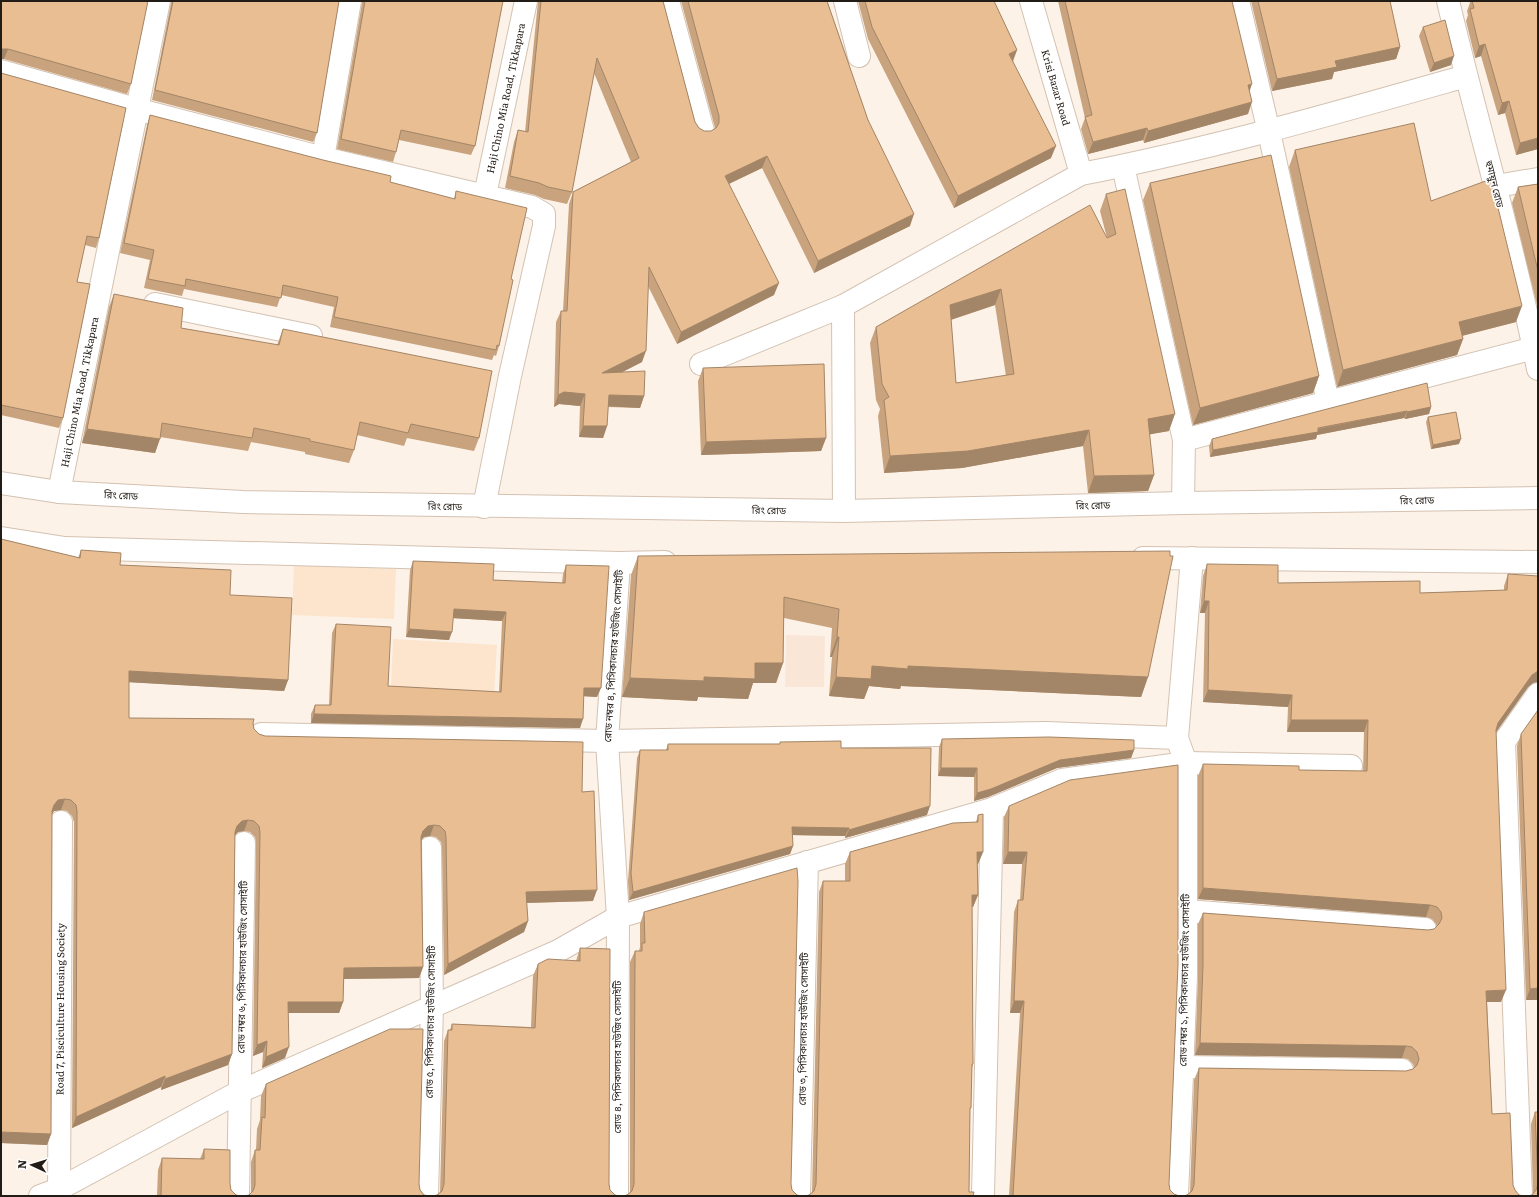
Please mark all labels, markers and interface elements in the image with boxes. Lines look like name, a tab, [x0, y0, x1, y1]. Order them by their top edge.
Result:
street label: Haji Chino Mia Road, Tikkapara	[482, 21, 528, 175]
street label: Krisi Bazar Road	[1038, 47, 1075, 127]
street label: হুমায়ুন রোড	[1481, 158, 1509, 210]
street label: Haji Chino Mia Road, Tikkapara	[56, 315, 102, 469]
street label: রিং রোড	[102, 486, 139, 503]
street label: রিং রোড	[1399, 492, 1435, 507]
street label: রিং রোড	[1075, 497, 1111, 512]
street label: রিং রোড	[427, 498, 463, 513]
street label: রিং রোড	[751, 502, 787, 517]
street label: রোড নম্বর ৪, পিসিকালচার হাউজিং সোসাইটি	[599, 569, 626, 743]
street label: রোড নম্বর ৬, পিসিকালচার হাউজিং সোসাইটি	[232, 880, 251, 1054]
street label: রোড নম্বর ১, পিসিকালচার হাউজিং সোসাইটি	[1174, 893, 1193, 1067]
street label: Road 7, Pisciculture Housing Society	[52, 923, 67, 1095]
street label: রোড ৫, পিসিকালচার হাউজিং সোসাইটি	[421, 945, 438, 1099]
street label: রোড ৩, পিসিকালচার হাউজিং সোসাইটি	[794, 952, 811, 1106]
street label: রোড ৪, পিসিকালচার হাউজিং সোসাইটি	[609, 980, 624, 1133]
north arrow	[12, 1145, 52, 1185]
text: N	[13, 1159, 29, 1169]

